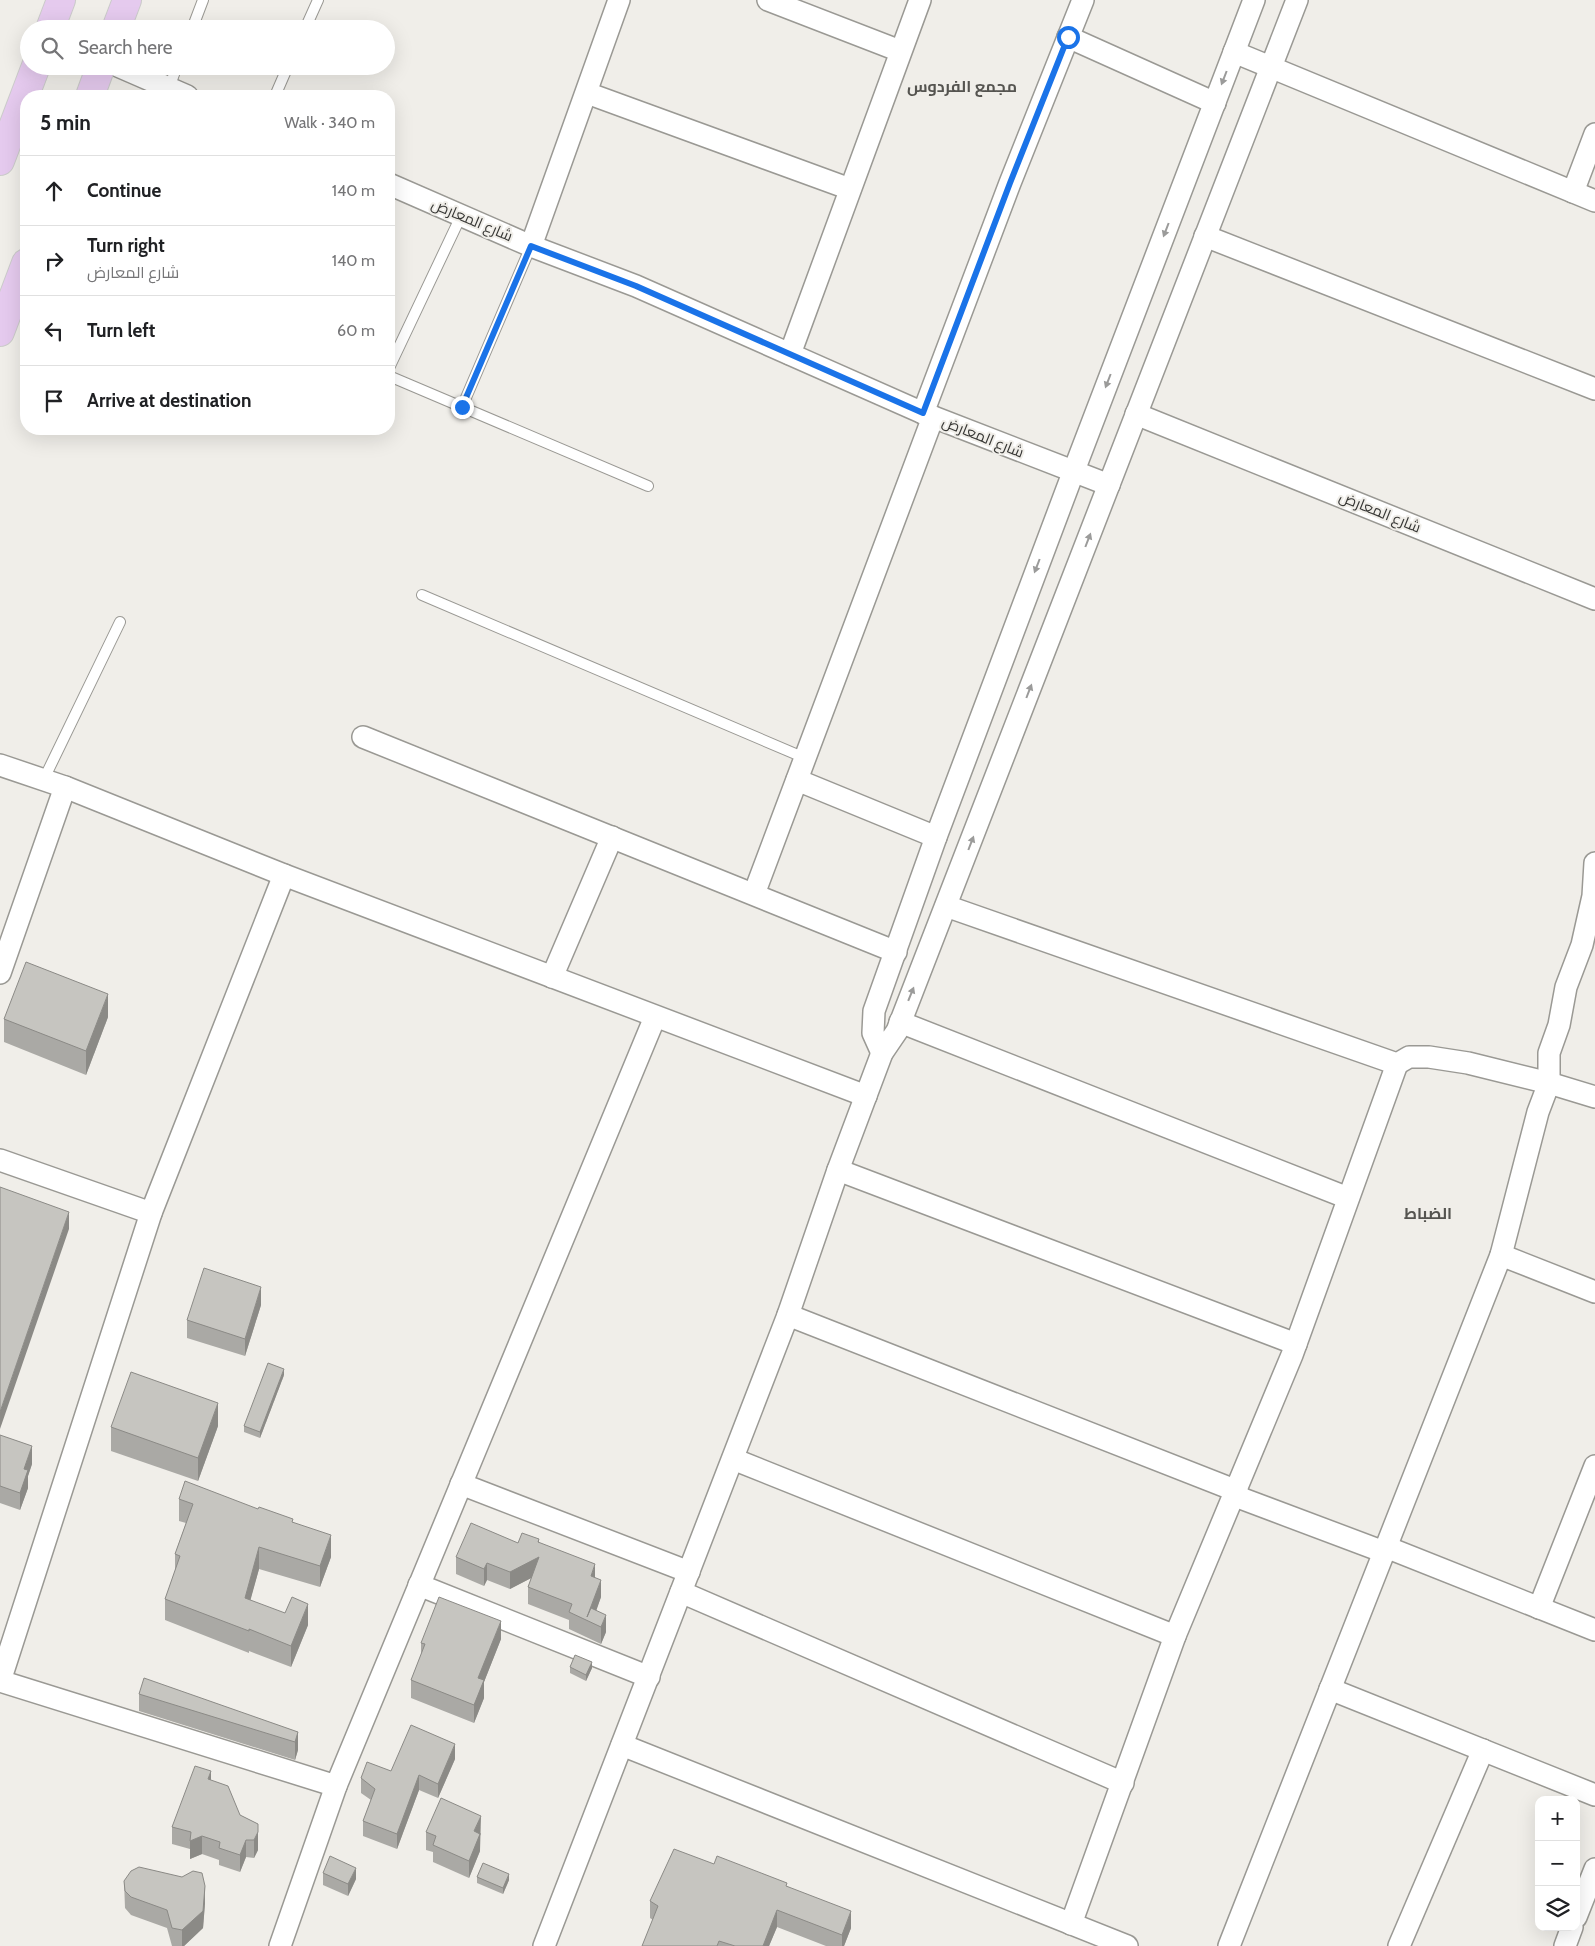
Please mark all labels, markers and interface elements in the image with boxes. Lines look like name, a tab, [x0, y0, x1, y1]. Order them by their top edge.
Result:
search box	[20, 20, 395, 75]
route start	[1057, 26, 1080, 49]
icon: search	[38, 34, 66, 62]
text: Search here	[78, 36, 172, 59]
one-way arrow	[1220, 71, 1228, 85]
district label: مجمع الفردوس	[907, 77, 1017, 97]
text: 5 min	[40, 110, 91, 135]
text: Walk · 340 m	[284, 113, 375, 132]
icon: ahead	[40, 177, 68, 205]
text: Continue	[87, 179, 161, 202]
text: 140 m	[332, 181, 375, 200]
street label: شارع المعارض	[428, 195, 515, 247]
one-way arrow	[1162, 223, 1170, 238]
text: Turn right	[87, 234, 165, 257]
icon: right	[40, 247, 68, 275]
text: 140 m	[332, 251, 375, 270]
text: شارع المعارض	[87, 263, 179, 282]
icon: left	[40, 317, 68, 345]
text: Turn left	[87, 319, 155, 342]
text: 60 m	[337, 321, 375, 340]
one-way arrow	[1104, 374, 1111, 389]
icon: arrive	[40, 387, 68, 415]
text: Arrive at destination	[87, 389, 251, 412]
route end	[451, 396, 474, 419]
street label: شارع المعارض	[939, 412, 1026, 463]
street label: شارع المعارض	[1336, 487, 1423, 538]
one-way arrow	[1084, 532, 1092, 547]
one-way arrow	[1033, 559, 1041, 573]
one-way arrow	[1026, 684, 1033, 699]
one-way arrow	[967, 835, 975, 850]
one-way arrow	[908, 987, 916, 1001]
district label: الضباط	[1404, 1204, 1452, 1223]
map controls	[1535, 1796, 1580, 1931]
button: +	[1535, 1796, 1580, 1841]
button: −	[1535, 1841, 1580, 1886]
button: layers	[1535, 1886, 1580, 1931]

